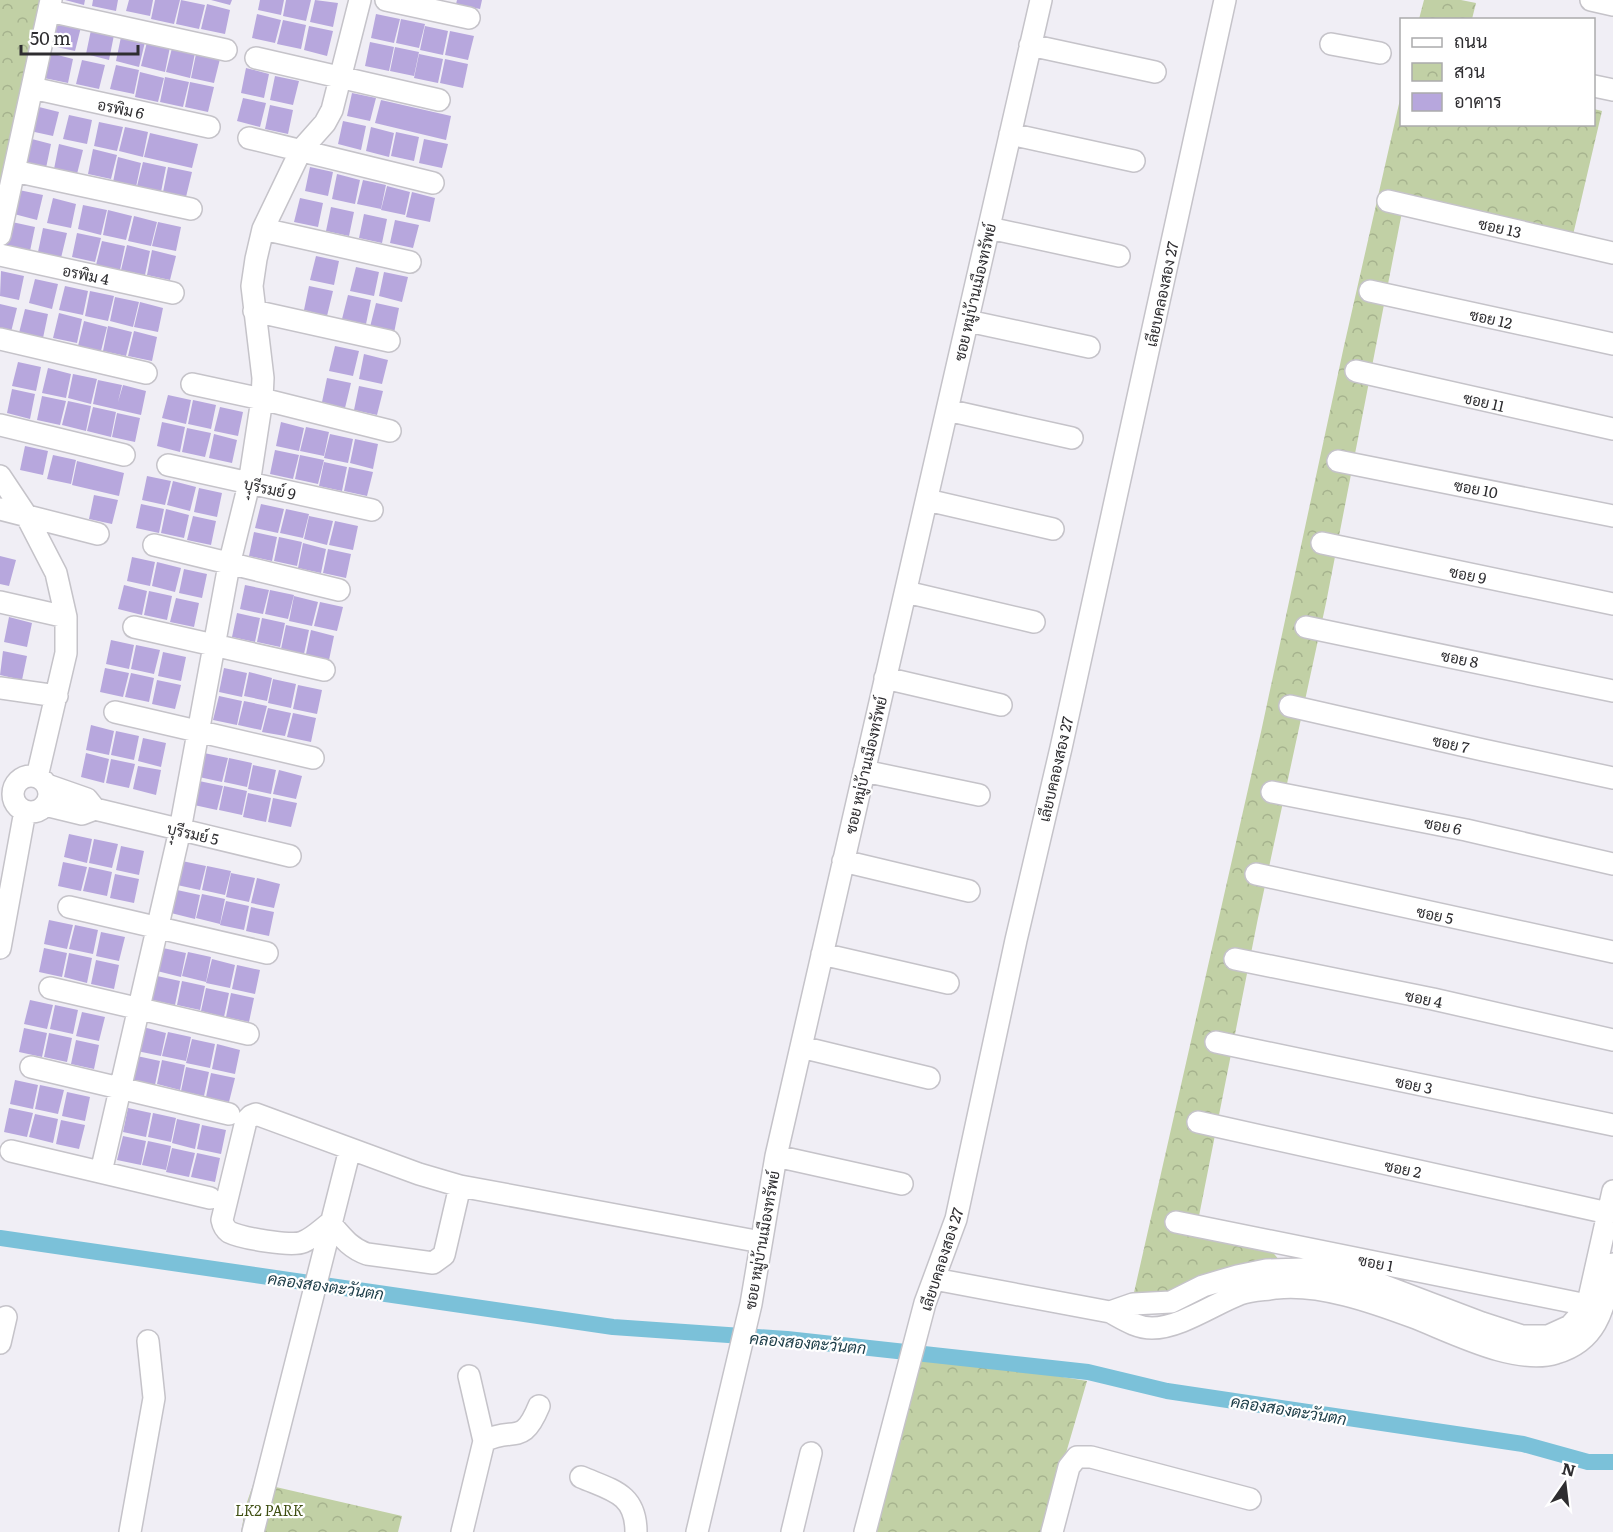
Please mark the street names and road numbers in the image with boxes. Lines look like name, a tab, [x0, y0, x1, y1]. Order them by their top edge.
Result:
street label: อรพิม 6	[96, 92, 146, 124]
street label: ซอย 13	[1476, 211, 1524, 243]
street label: ซอย หมู่บ้านเมืองทรัพย์	[947, 221, 1001, 363]
street label: เลียบคลองสอง 27	[1139, 239, 1183, 349]
street label: อรพิม 4	[60, 258, 112, 290]
street label: ซอย 12	[1467, 302, 1515, 334]
street label: ซอย 11	[1461, 385, 1507, 417]
street label: บุุรีรมย์ 9	[241, 471, 298, 511]
street label: ซอย 10	[1452, 472, 1500, 504]
street label: ซอย 9	[1447, 559, 1489, 589]
street label: ซอย 8	[1439, 643, 1481, 673]
street label: ซอย หมู่บ้านเมืองทรัพย์	[838, 694, 892, 836]
street label: เลียบคลองสอง 27	[1032, 714, 1078, 824]
street label: ซอย 7	[1430, 728, 1472, 758]
street label: ซอย 6	[1422, 810, 1464, 840]
street label: บุุรีรมย์ 5	[163, 816, 222, 856]
street label: ซอย 5	[1414, 899, 1456, 929]
street label: ซอย 4	[1403, 983, 1445, 1013]
street label: ซอย 3	[1393, 1069, 1435, 1099]
street label: ซอย 2	[1382, 1153, 1424, 1183]
street label: ซอย หมู่บ้านเมืองทรัพย์	[737, 1169, 785, 1311]
street label: เลียบคลองสอง 27	[913, 1204, 969, 1314]
street label: ซอย 1	[1356, 1247, 1396, 1277]

